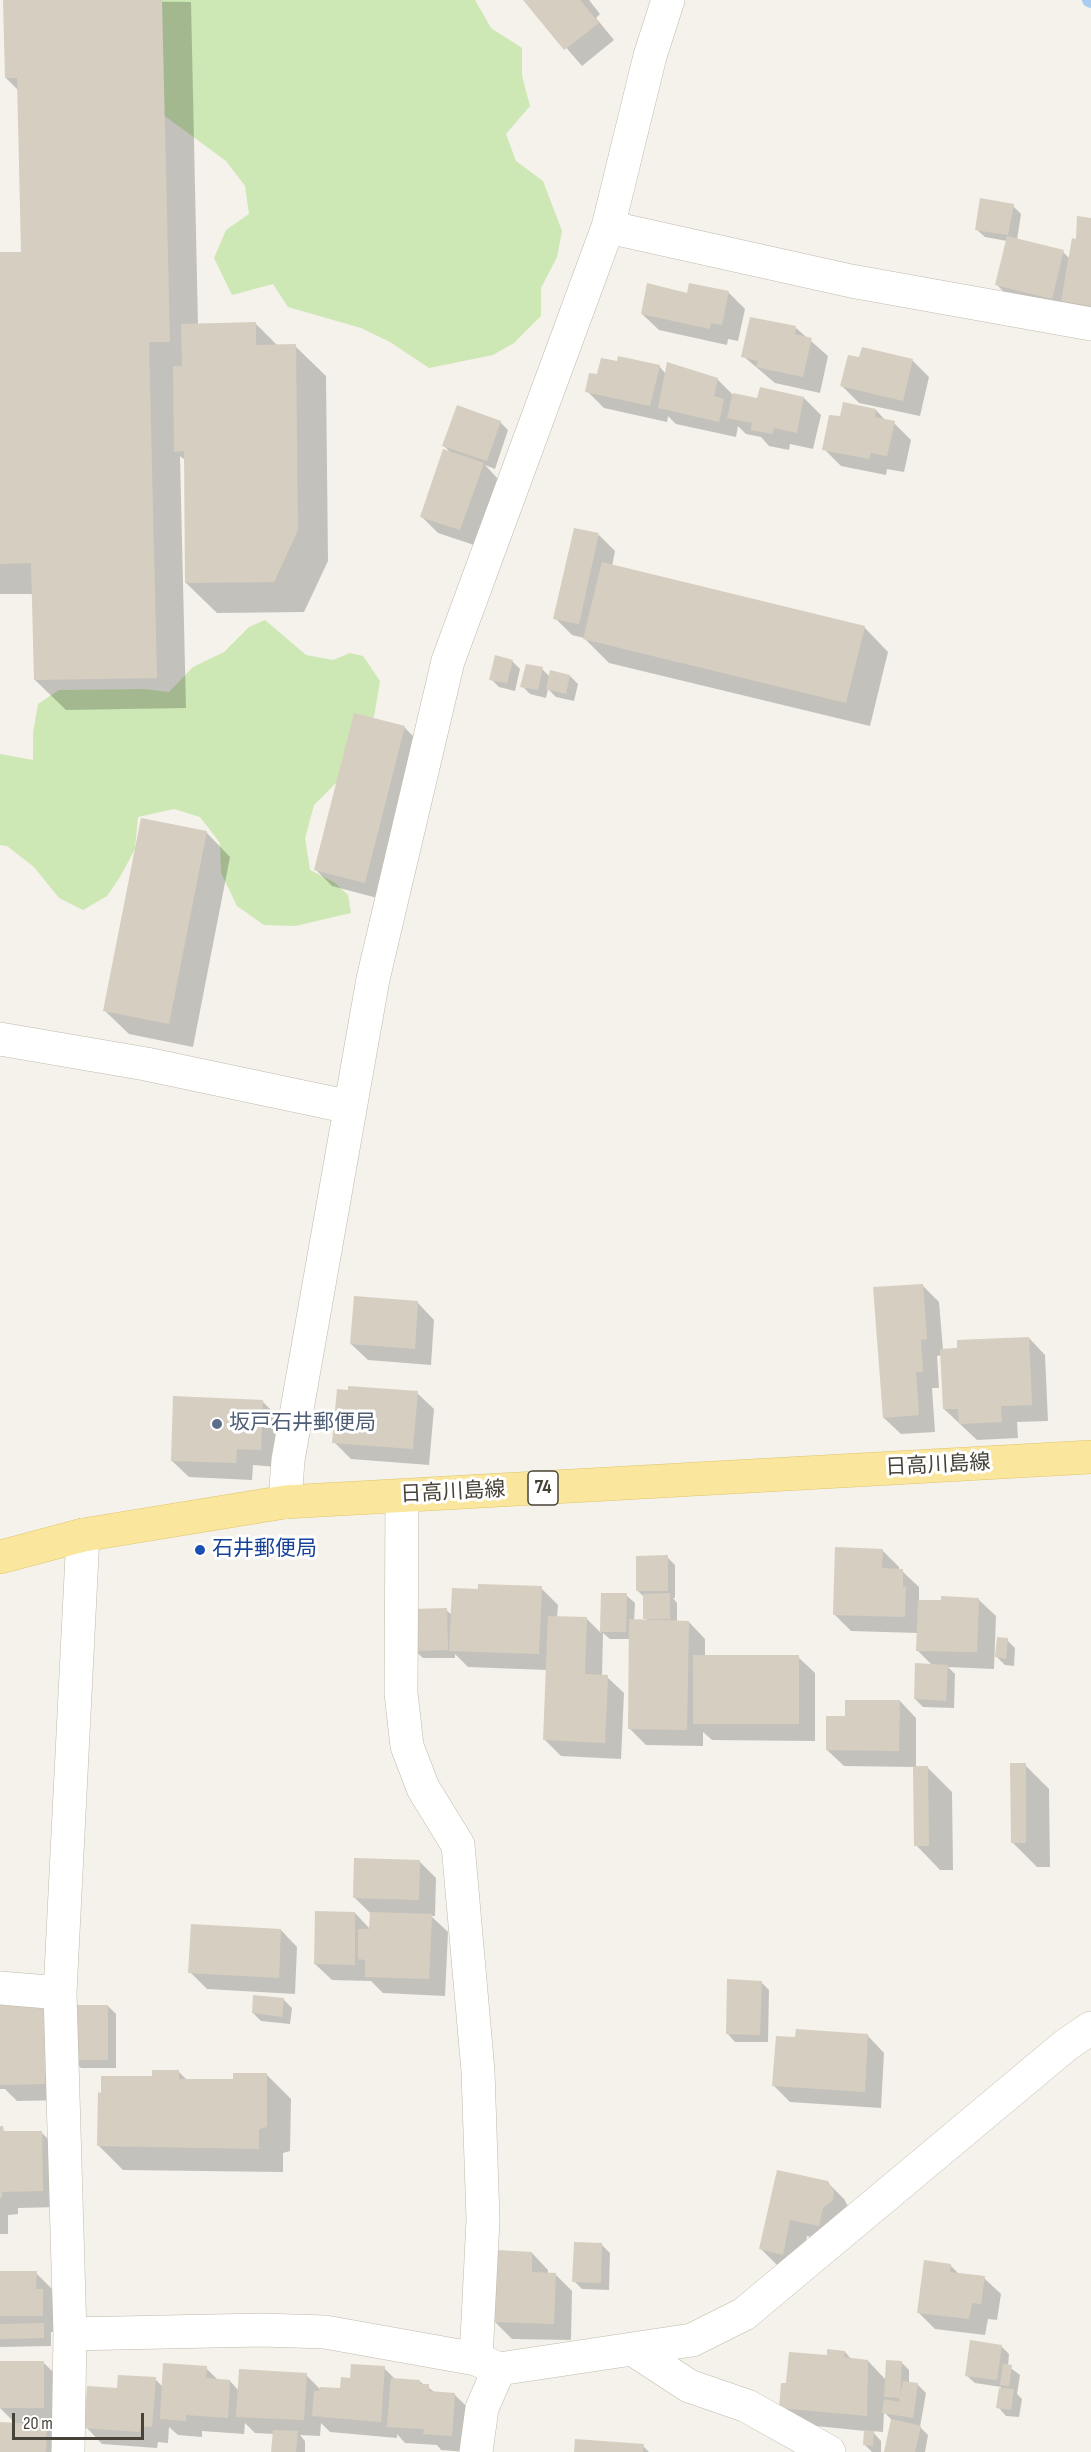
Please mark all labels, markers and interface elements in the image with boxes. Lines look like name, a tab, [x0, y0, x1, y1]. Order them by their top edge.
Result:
place label: 坂戸石井郵便局	[229, 1411, 376, 1437]
marker: 坂戸石井郵便局	[210, 1417, 224, 1431]
street label: 日高川島線	[885, 1451, 991, 1481]
road number: 74	[528, 1471, 558, 1505]
street label: 日高川島線	[400, 1478, 506, 1508]
place label: 石井郵便局	[212, 1537, 317, 1563]
marker: 石井郵便局	[193, 1543, 207, 1557]
scale bar	[15, 2401, 147, 2439]
text: 20 m	[23, 2413, 53, 2434]

